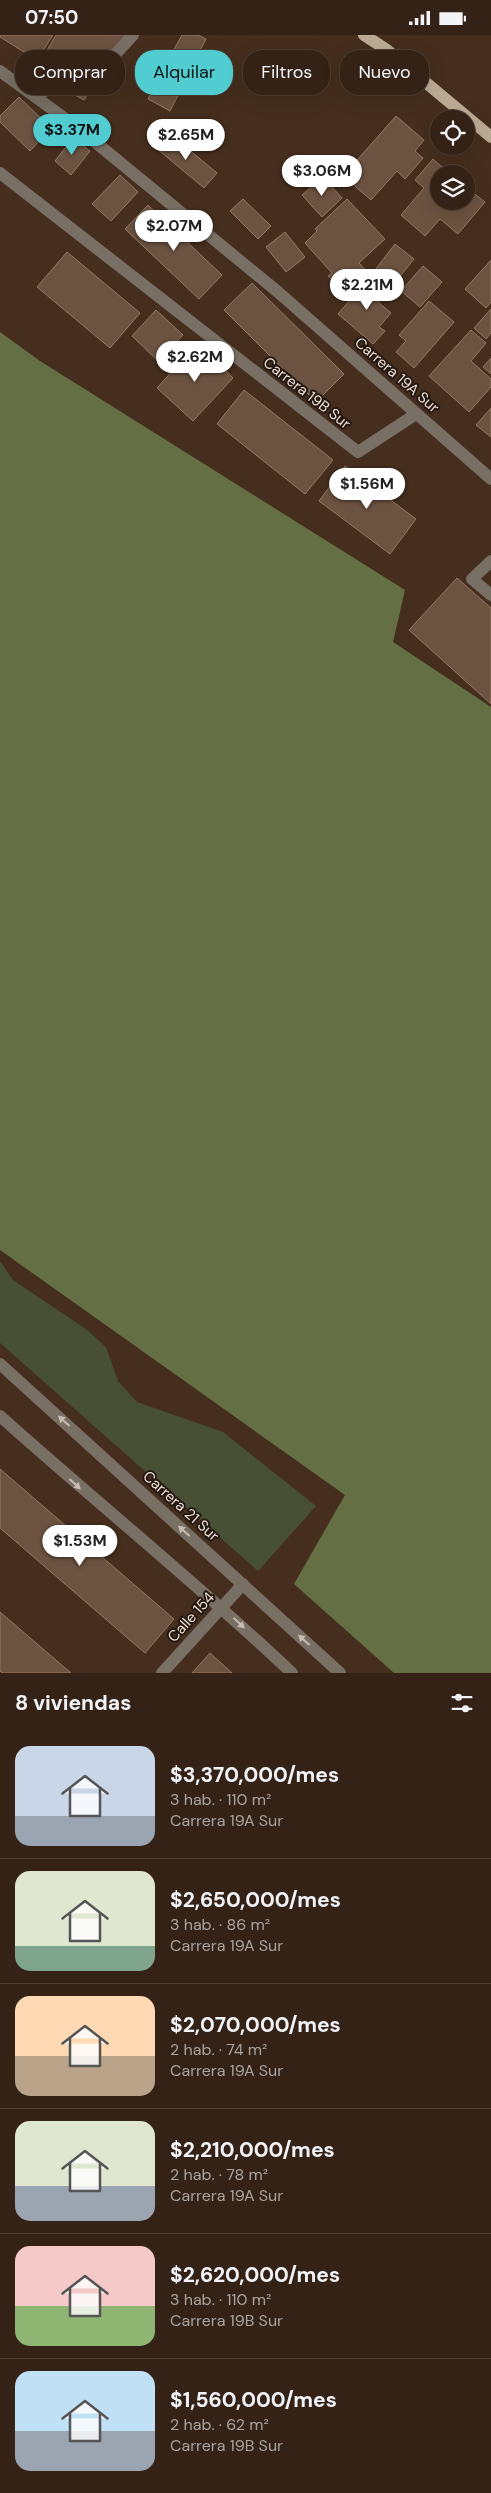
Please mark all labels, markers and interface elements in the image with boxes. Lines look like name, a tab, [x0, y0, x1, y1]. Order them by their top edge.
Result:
text: 07:50	[25, 5, 79, 30]
chip: Comprar	[15, 50, 125, 95]
chip: Alquilar	[135, 50, 233, 95]
chip: Filtros	[243, 50, 330, 95]
chip: Nuevo	[340, 50, 429, 95]
map controls	[430, 110, 475, 210]
button: locate	[430, 110, 475, 155]
pin: $3.37M	[31, 113, 113, 156]
text: $3.37M	[44, 119, 100, 140]
pin: $2.65M	[145, 119, 227, 161]
text: $2.65M	[158, 124, 214, 145]
pin: $3.06M	[281, 155, 363, 197]
text: $3.06M	[293, 160, 351, 181]
button: layers	[430, 165, 475, 210]
pin: $2.07M	[133, 209, 215, 252]
text: $2.07M	[146, 215, 202, 236]
pin: $2.21M	[326, 269, 408, 311]
text: $2.21M	[341, 274, 393, 295]
street label: Carrera 19A Sur	[350, 333, 444, 418]
pin: $2.62M	[154, 341, 236, 383]
text: $2.62M	[167, 346, 223, 367]
street label: Carrera 19B Sur	[259, 353, 355, 434]
pin: $1.56M	[326, 467, 408, 510]
text: $1.56M	[340, 473, 394, 494]
one-way arrow	[57, 1416, 70, 1427]
street label: Carrera 21 Sur	[139, 1466, 224, 1546]
one-way arrow	[69, 1478, 82, 1489]
pin: $1.53M	[39, 1525, 121, 1567]
one-way arrow	[178, 1525, 191, 1536]
text: $1.53M	[53, 1530, 107, 1551]
street label: Calle 154	[163, 1588, 219, 1646]
one-way arrow	[233, 1617, 245, 1629]
one-way arrow	[299, 1634, 311, 1646]
text: 8 viviendas	[15, 1689, 131, 1717]
icon: filters	[448, 1689, 476, 1717]
text: $3,370,000/mes	[170, 1761, 339, 1789]
icon: home	[55, 1766, 115, 1826]
text: 3 hab. · 110 m²	[170, 1789, 271, 1810]
text: Carrera 19A Sur	[170, 1810, 283, 1831]
text: $2,650,000/mes	[170, 1886, 341, 1914]
icon: home	[55, 1891, 115, 1951]
text: 3 hab. · 86 m²	[170, 1914, 270, 1935]
text: Carrera 19A Sur	[170, 1935, 283, 1956]
text: $2,070,000/mes	[170, 2011, 341, 2039]
icon: home	[55, 2016, 115, 2076]
text: 2 hab. · 74 m²	[170, 2039, 267, 2060]
text: Carrera 19A Sur	[170, 2060, 283, 2081]
text: $2,210,000/mes	[170, 2136, 335, 2164]
icon: home	[55, 2141, 115, 2201]
text: 2 hab. · 78 m²	[170, 2164, 268, 2185]
text: Carrera 19A Sur	[170, 2185, 283, 2206]
text: $2,620,000/mes	[170, 2261, 340, 2289]
icon: home	[55, 2266, 115, 2326]
text: 3 hab. · 110 m²	[170, 2289, 271, 2310]
text: Carrera 19B Sur	[170, 2310, 283, 2331]
text: $1,560,000/mes	[170, 2386, 337, 2414]
icon: home	[55, 2391, 115, 2451]
text: 2 hab. · 62 m²	[170, 2414, 269, 2435]
text: Carrera 19B Sur	[170, 2435, 283, 2456]

